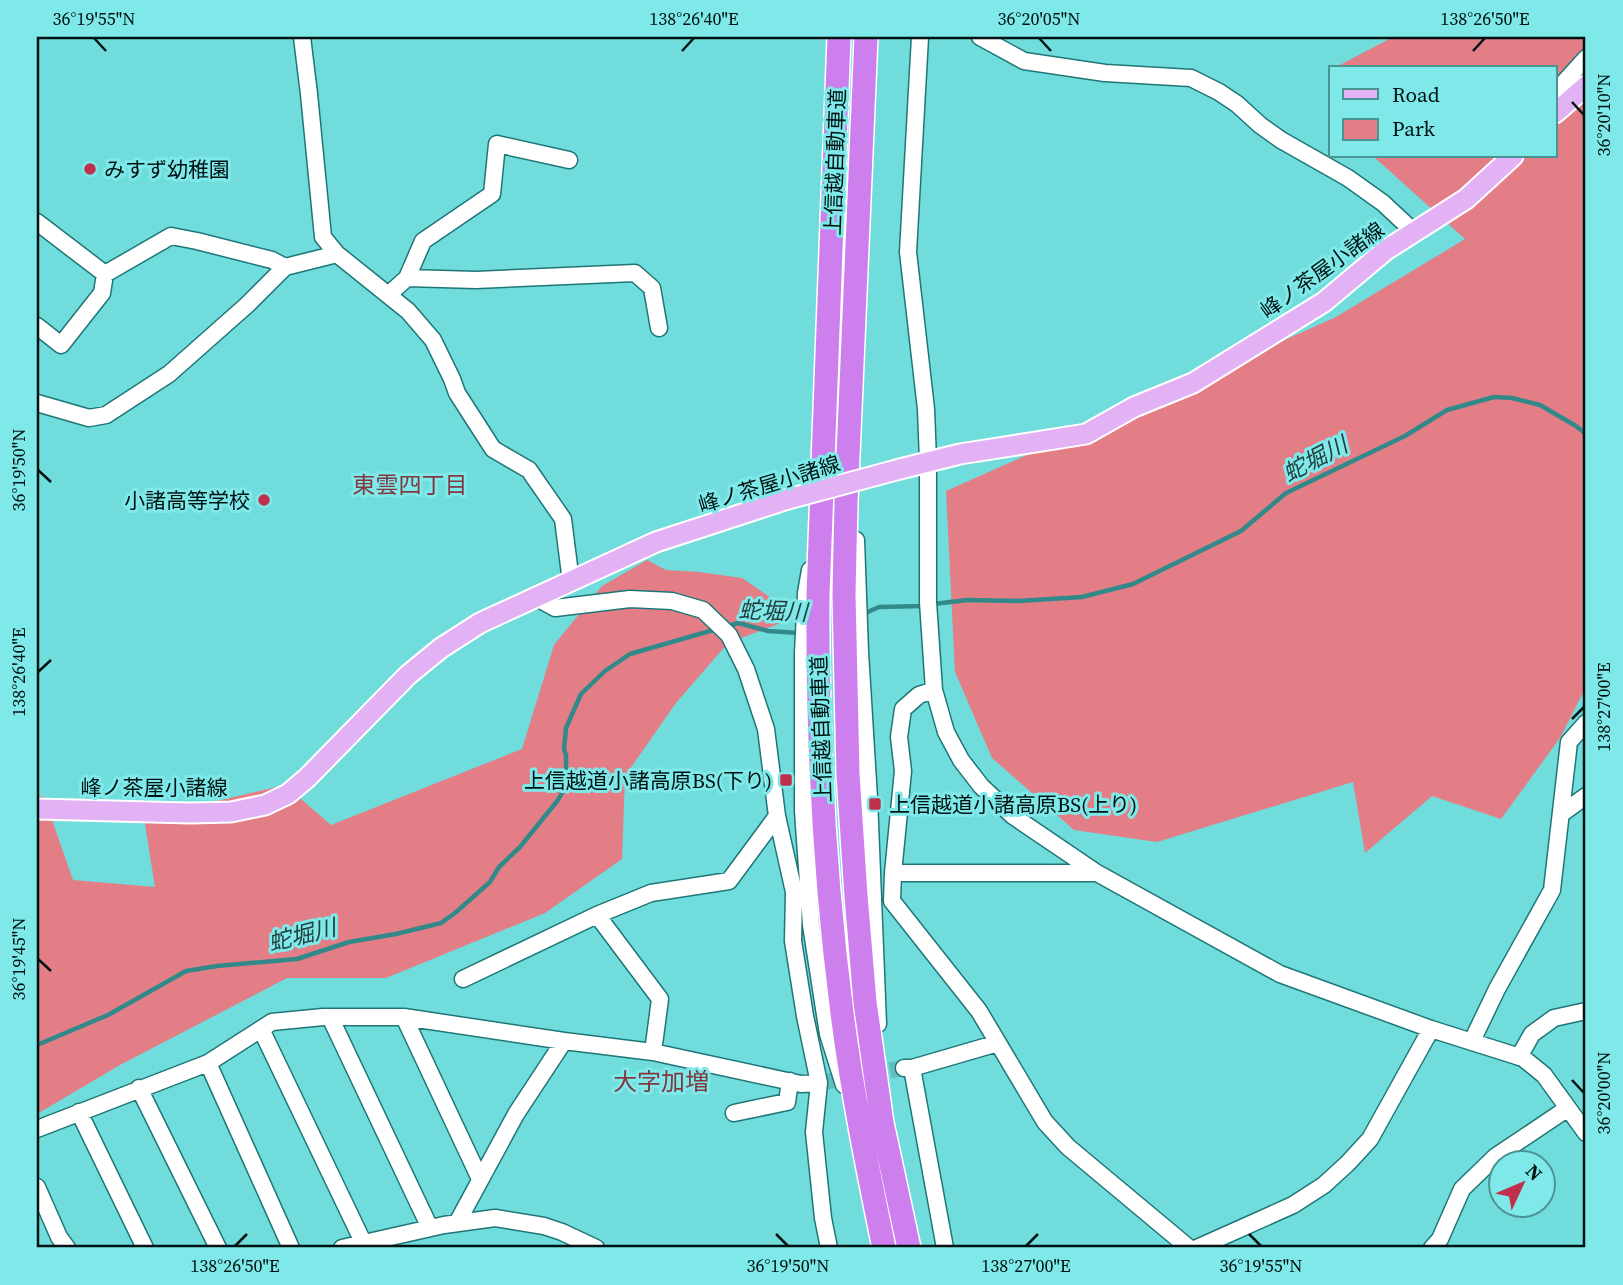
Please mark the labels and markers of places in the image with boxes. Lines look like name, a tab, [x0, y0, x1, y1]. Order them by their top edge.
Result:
place label: みすず幼稚園	[104, 155, 230, 184]
marker: みすず幼稚園	[82, 161, 98, 177]
place label: 小諸高等学校	[124, 486, 250, 515]
marker: 小諸高等学校	[256, 492, 272, 508]
place label: 上信越道小諸高原BS(下り)	[524, 766, 772, 795]
marker: 上信越道小諸高原BS(下り)	[778, 772, 794, 788]
place label: 上信越道小諸高原BS(上り)	[889, 790, 1137, 819]
marker: 上信越道小諸高原BS(上り)	[867, 796, 883, 812]

